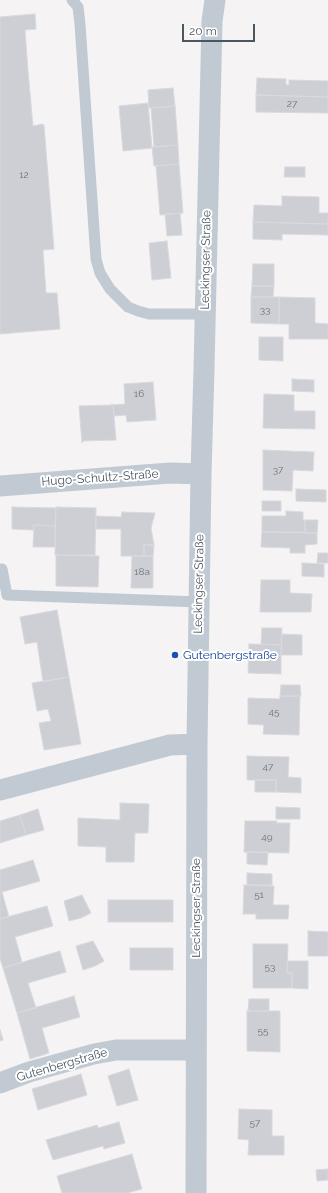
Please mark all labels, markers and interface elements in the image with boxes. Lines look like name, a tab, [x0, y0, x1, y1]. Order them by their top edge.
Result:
scale bar	[184, 16, 257, 42]
text: 20 m	[189, 24, 217, 38]
house number: 27	[287, 98, 297, 110]
house number: 12	[19, 169, 29, 181]
street label: Leckingser Straße	[198, 210, 214, 310]
house number: 33	[260, 304, 270, 316]
house number: 16	[134, 388, 144, 400]
house number: 37	[273, 464, 283, 476]
street label: Hugo-Schultz-Straße	[41, 467, 159, 489]
street label: Leckingser Straße	[191, 534, 207, 634]
house number: 18a	[134, 566, 150, 578]
place label: Gutenbergstraße	[183, 648, 277, 662]
marker: Gutenbergstraße	[170, 650, 180, 660]
house number: 45	[269, 706, 279, 718]
house number: 47	[263, 761, 273, 773]
house number: 49	[261, 831, 273, 843]
street label: Leckingser Straße	[189, 858, 203, 958]
house number: 51	[254, 889, 264, 901]
house number: 53	[265, 961, 275, 973]
house number: 55	[258, 1025, 268, 1037]
street label: Gutenbergstraße	[15, 1045, 109, 1085]
house number: 57	[250, 1117, 260, 1129]

